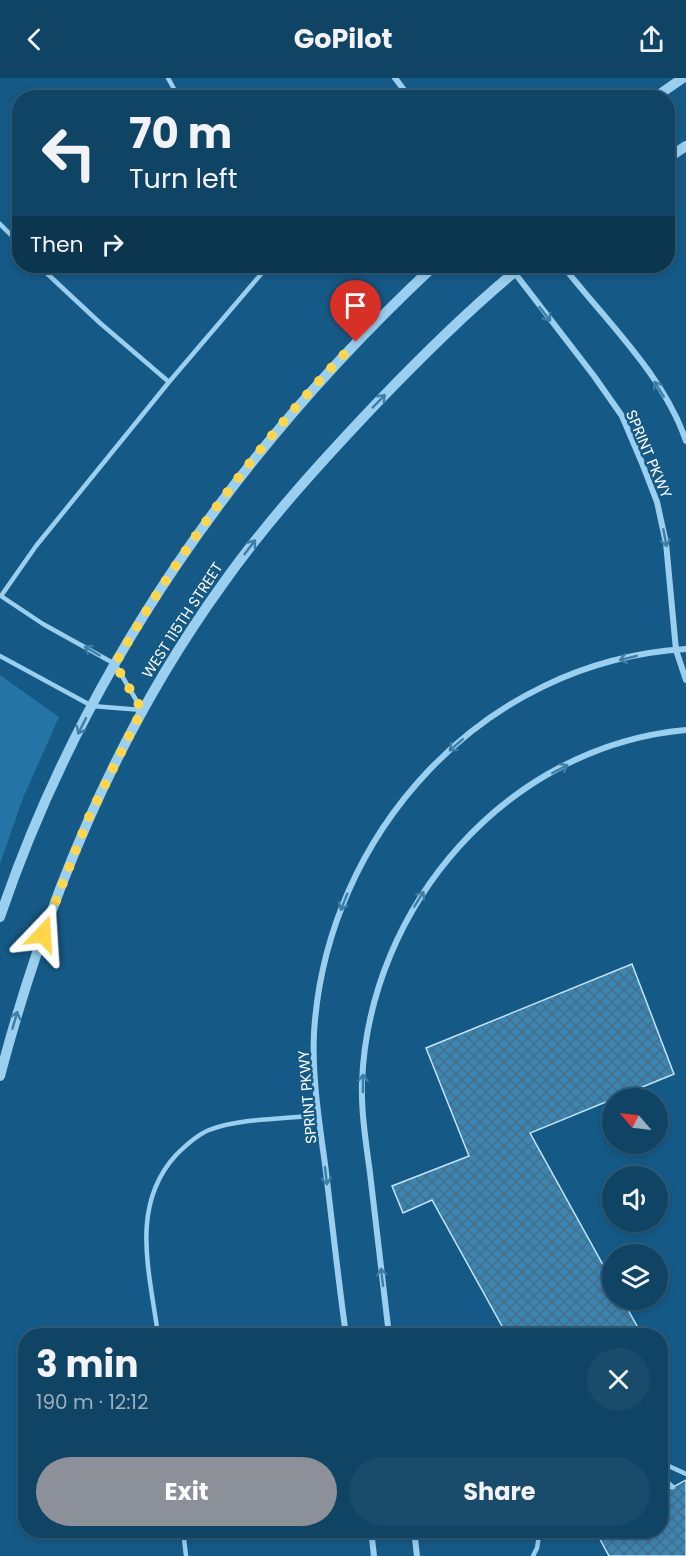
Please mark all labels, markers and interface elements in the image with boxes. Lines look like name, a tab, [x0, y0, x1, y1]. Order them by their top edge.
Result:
text: GoPilot	[294, 20, 392, 57]
icon: back	[18, 23, 51, 56]
icon: share	[635, 23, 668, 56]
text: 70 m	[129, 104, 232, 163]
icon: left	[30, 114, 108, 192]
text: Turn left	[129, 160, 238, 197]
icon: right	[96, 228, 129, 261]
text: Then	[30, 229, 84, 260]
pin	[330, 280, 381, 342]
icon: arrive	[339, 289, 372, 322]
one-way arrow	[539, 305, 552, 321]
one-way arrow	[653, 381, 666, 398]
one-way arrow	[372, 394, 386, 409]
street label: SPRINT PKWY	[621, 407, 677, 502]
one-way arrow	[660, 528, 671, 547]
one-way arrow	[244, 540, 256, 556]
street label: WEST 115TH STREET	[137, 558, 227, 682]
one-way arrow	[84, 645, 101, 657]
one-way arrow	[619, 653, 638, 664]
one-way arrow	[75, 717, 87, 735]
one-way arrow	[449, 738, 464, 752]
one-way arrow	[551, 763, 569, 774]
one-way arrow	[413, 891, 425, 908]
one-way arrow	[338, 892, 349, 911]
position arrow	[11, 902, 75, 966]
one-way arrow	[10, 1011, 21, 1030]
street label: SPRINT PKWY	[292, 1049, 322, 1145]
one-way arrow	[357, 1074, 368, 1094]
north arrow	[602, 1088, 668, 1154]
map controls	[602, 1088, 668, 1310]
one-way arrow	[321, 1166, 332, 1186]
button: sound	[602, 1166, 668, 1232]
button: layers	[602, 1244, 668, 1310]
one-way arrow	[377, 1268, 388, 1287]
text: 3 min	[36, 1339, 138, 1390]
button: close	[587, 1348, 650, 1411]
text: 190 m · 12:12	[36, 1388, 148, 1416]
button: Exit	[36, 1457, 337, 1526]
button: Share	[349, 1457, 650, 1526]

